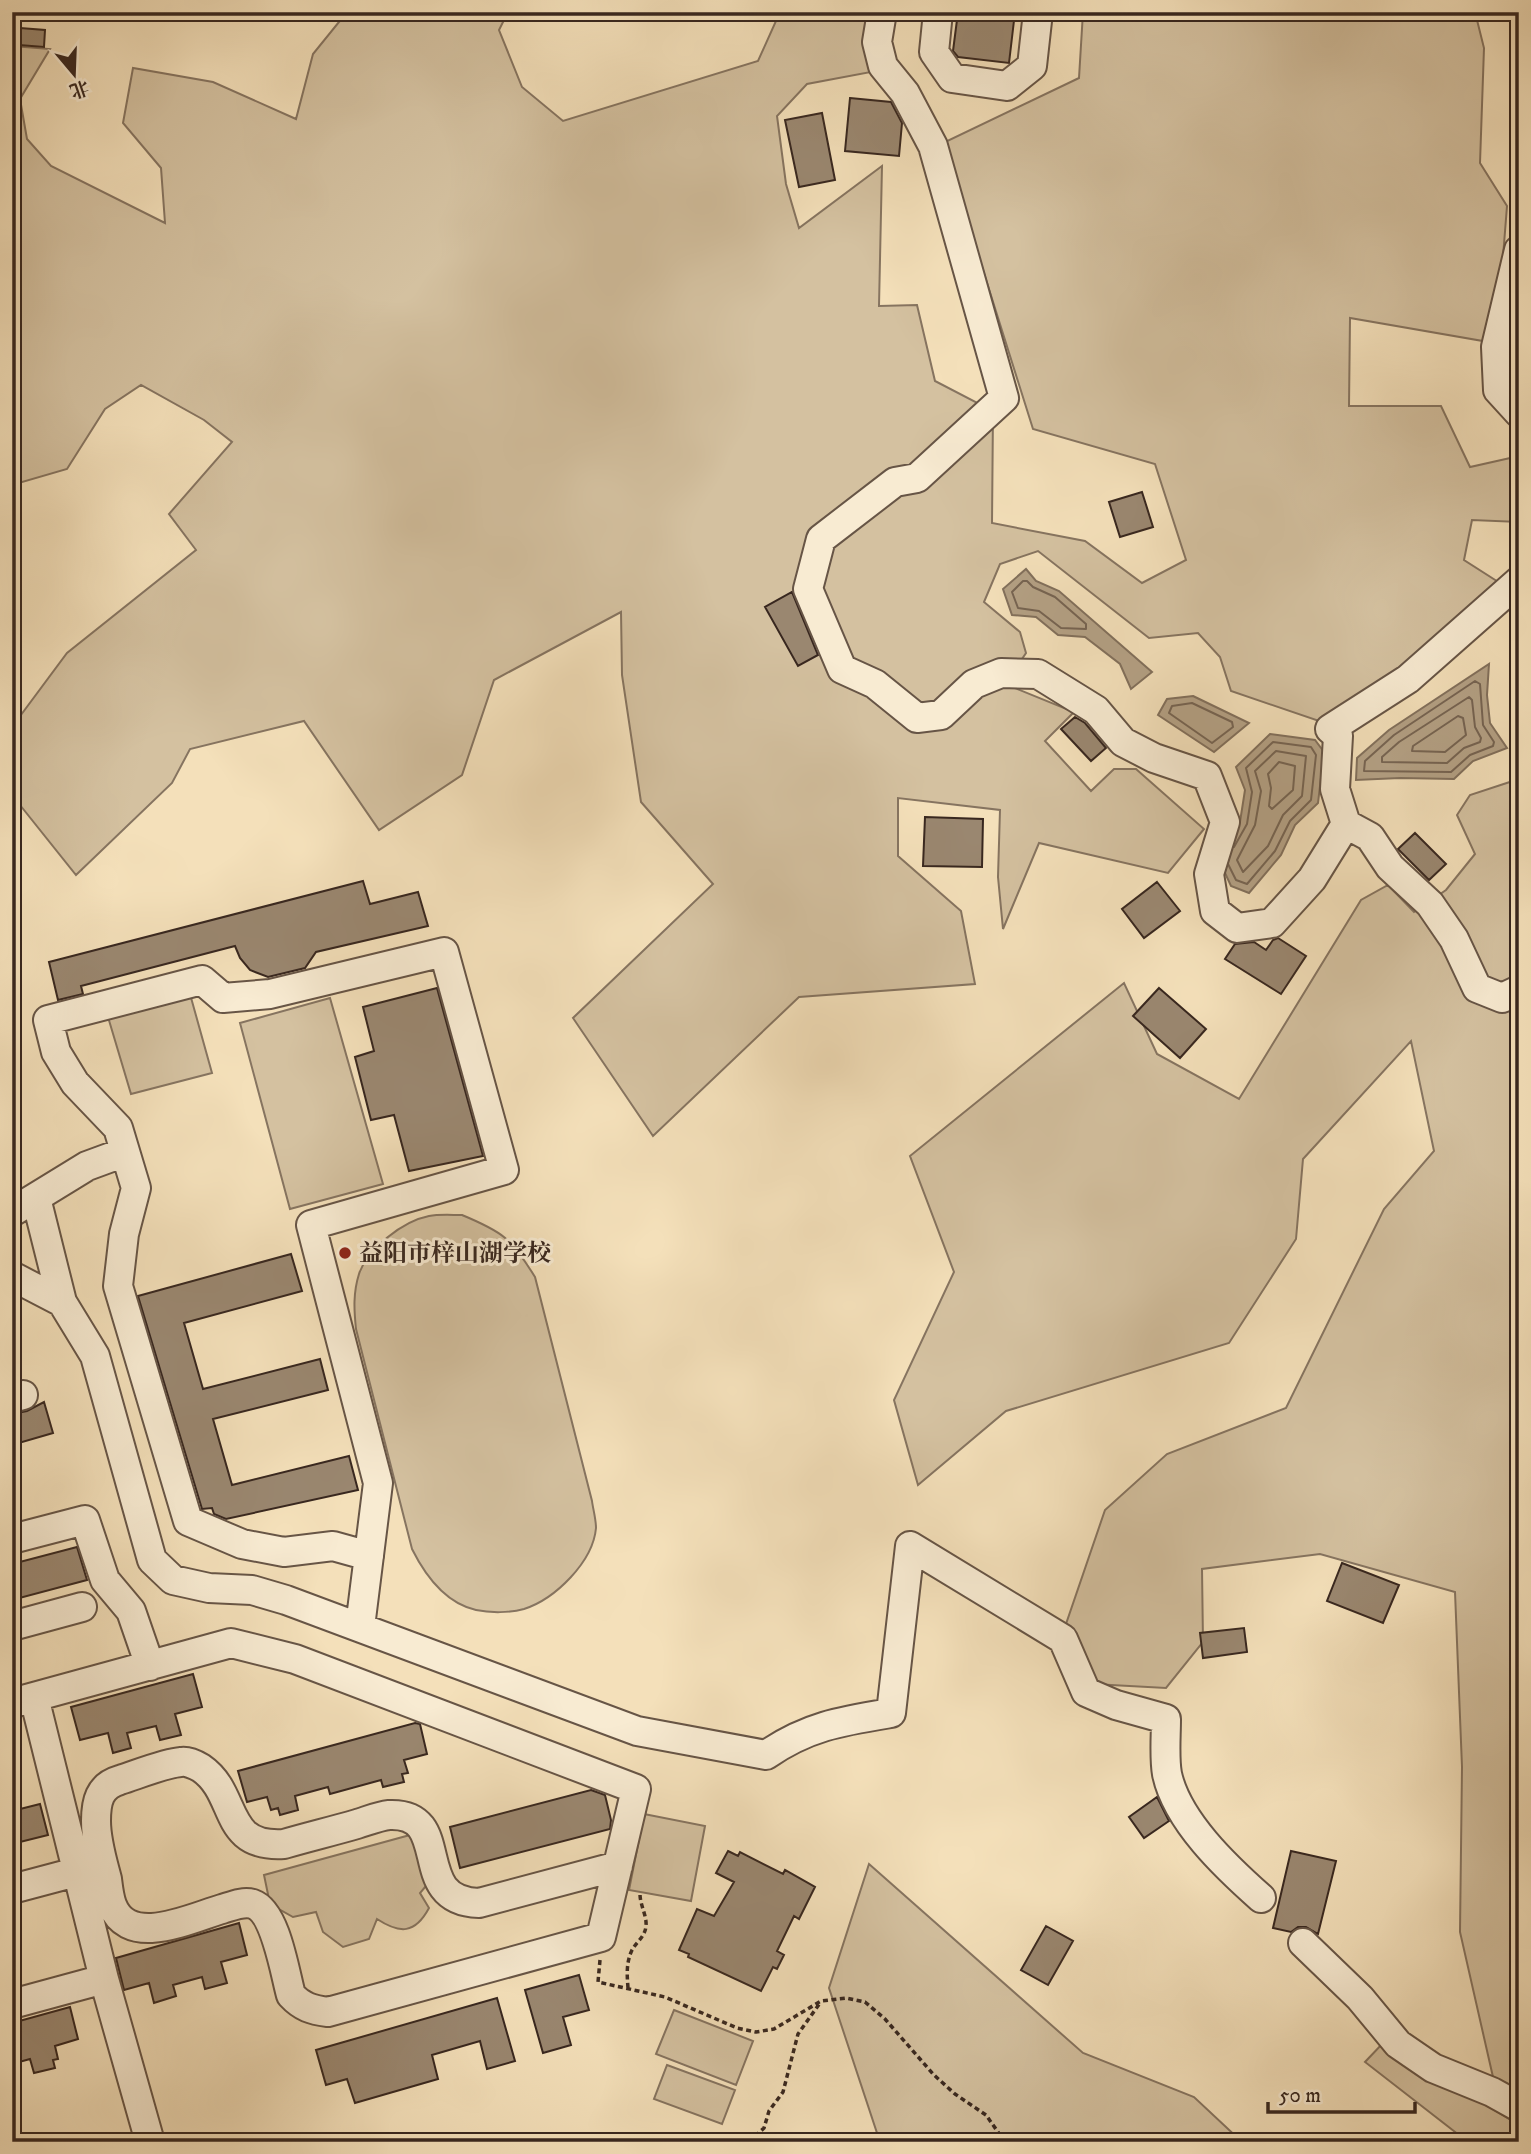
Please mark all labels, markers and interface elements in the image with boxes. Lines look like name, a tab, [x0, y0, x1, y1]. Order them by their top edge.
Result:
north arrow	[38, 38, 108, 108]
text: 北	[66, 75, 92, 103]
place label: 益阳市梓山湖学校	[359, 1239, 551, 1269]
marker: 益阳市梓山湖学校	[337, 1245, 353, 1261]
scale bar	[1268, 2070, 1416, 2114]
text: 50 m	[1279, 2083, 1321, 2109]

